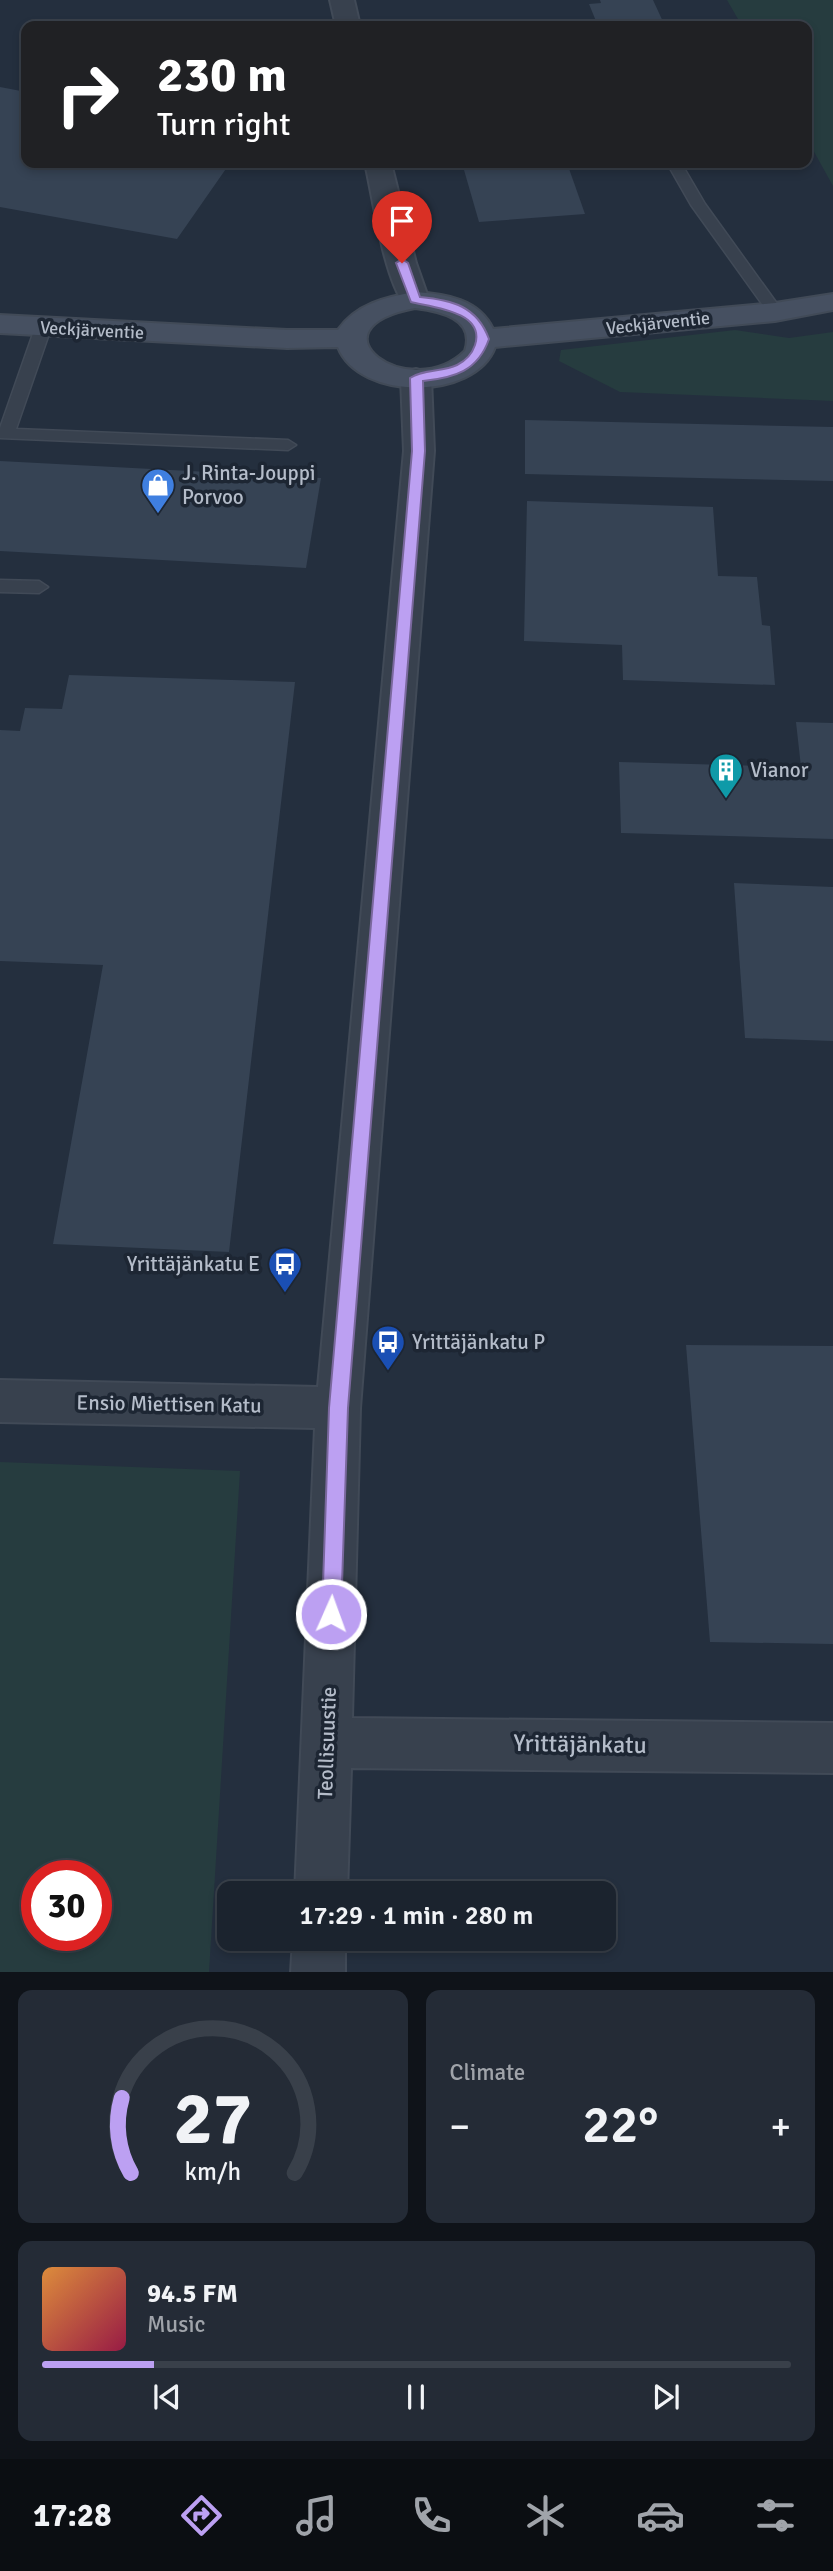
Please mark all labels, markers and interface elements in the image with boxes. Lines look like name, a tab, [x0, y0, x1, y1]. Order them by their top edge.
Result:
text: 230 m	[157, 45, 287, 105]
icon: right	[42, 49, 133, 140]
text: Turn right	[157, 105, 290, 144]
pin	[372, 191, 432, 263]
icon: arrive	[383, 202, 421, 240]
street label: Veckjärventie	[605, 307, 711, 339]
street label: Veckjärventie	[39, 316, 145, 344]
place label: J. Rinta-Jouppi Porvoo	[182, 460, 316, 510]
shop icon: J. Rinta-Jouppi Porvoo	[139, 466, 177, 515]
building icon: Vianor	[707, 751, 745, 800]
place label: Vianor	[750, 757, 809, 783]
bus stop icon: Yrittäjänkatu E	[266, 1245, 304, 1294]
place label: Yrittäjänkatu E	[127, 1251, 260, 1277]
bus stop icon: Yrittäjänkatu P	[369, 1323, 407, 1372]
place label: Yrittäjänkatu P	[412, 1329, 545, 1355]
street label: Ensio Miettisen Katu	[76, 1389, 262, 1419]
position arrow	[294, 1577, 368, 1651]
street label: Teollisuustie	[312, 1686, 342, 1800]
street label: Yrittäjänkatu	[513, 1728, 647, 1760]
speed limit sign: 30	[21, 1860, 112, 1951]
text: 17:29 · 1 min · 280 m	[300, 1900, 533, 1932]
text: Climate	[450, 2058, 525, 2087]
text: 27	[173, 2075, 252, 2164]
text: 22°	[582, 2093, 658, 2157]
text: −	[450, 2103, 470, 2150]
text: +	[770, 2103, 791, 2150]
text: km/h	[184, 2155, 241, 2186]
text: 94.5 FM	[147, 2278, 238, 2310]
text: Music	[147, 2310, 205, 2339]
icon: previous	[148, 2378, 186, 2416]
icon: pause	[397, 2378, 435, 2416]
icon: next	[647, 2378, 685, 2416]
icon: directions	[177, 2491, 226, 2540]
icon: music	[292, 2491, 341, 2540]
icon: phone	[407, 2491, 456, 2540]
icon: climate	[521, 2491, 570, 2540]
icon: car	[636, 2491, 685, 2540]
icon: filters	[751, 2491, 800, 2540]
text: 17:28	[33, 2496, 111, 2535]

